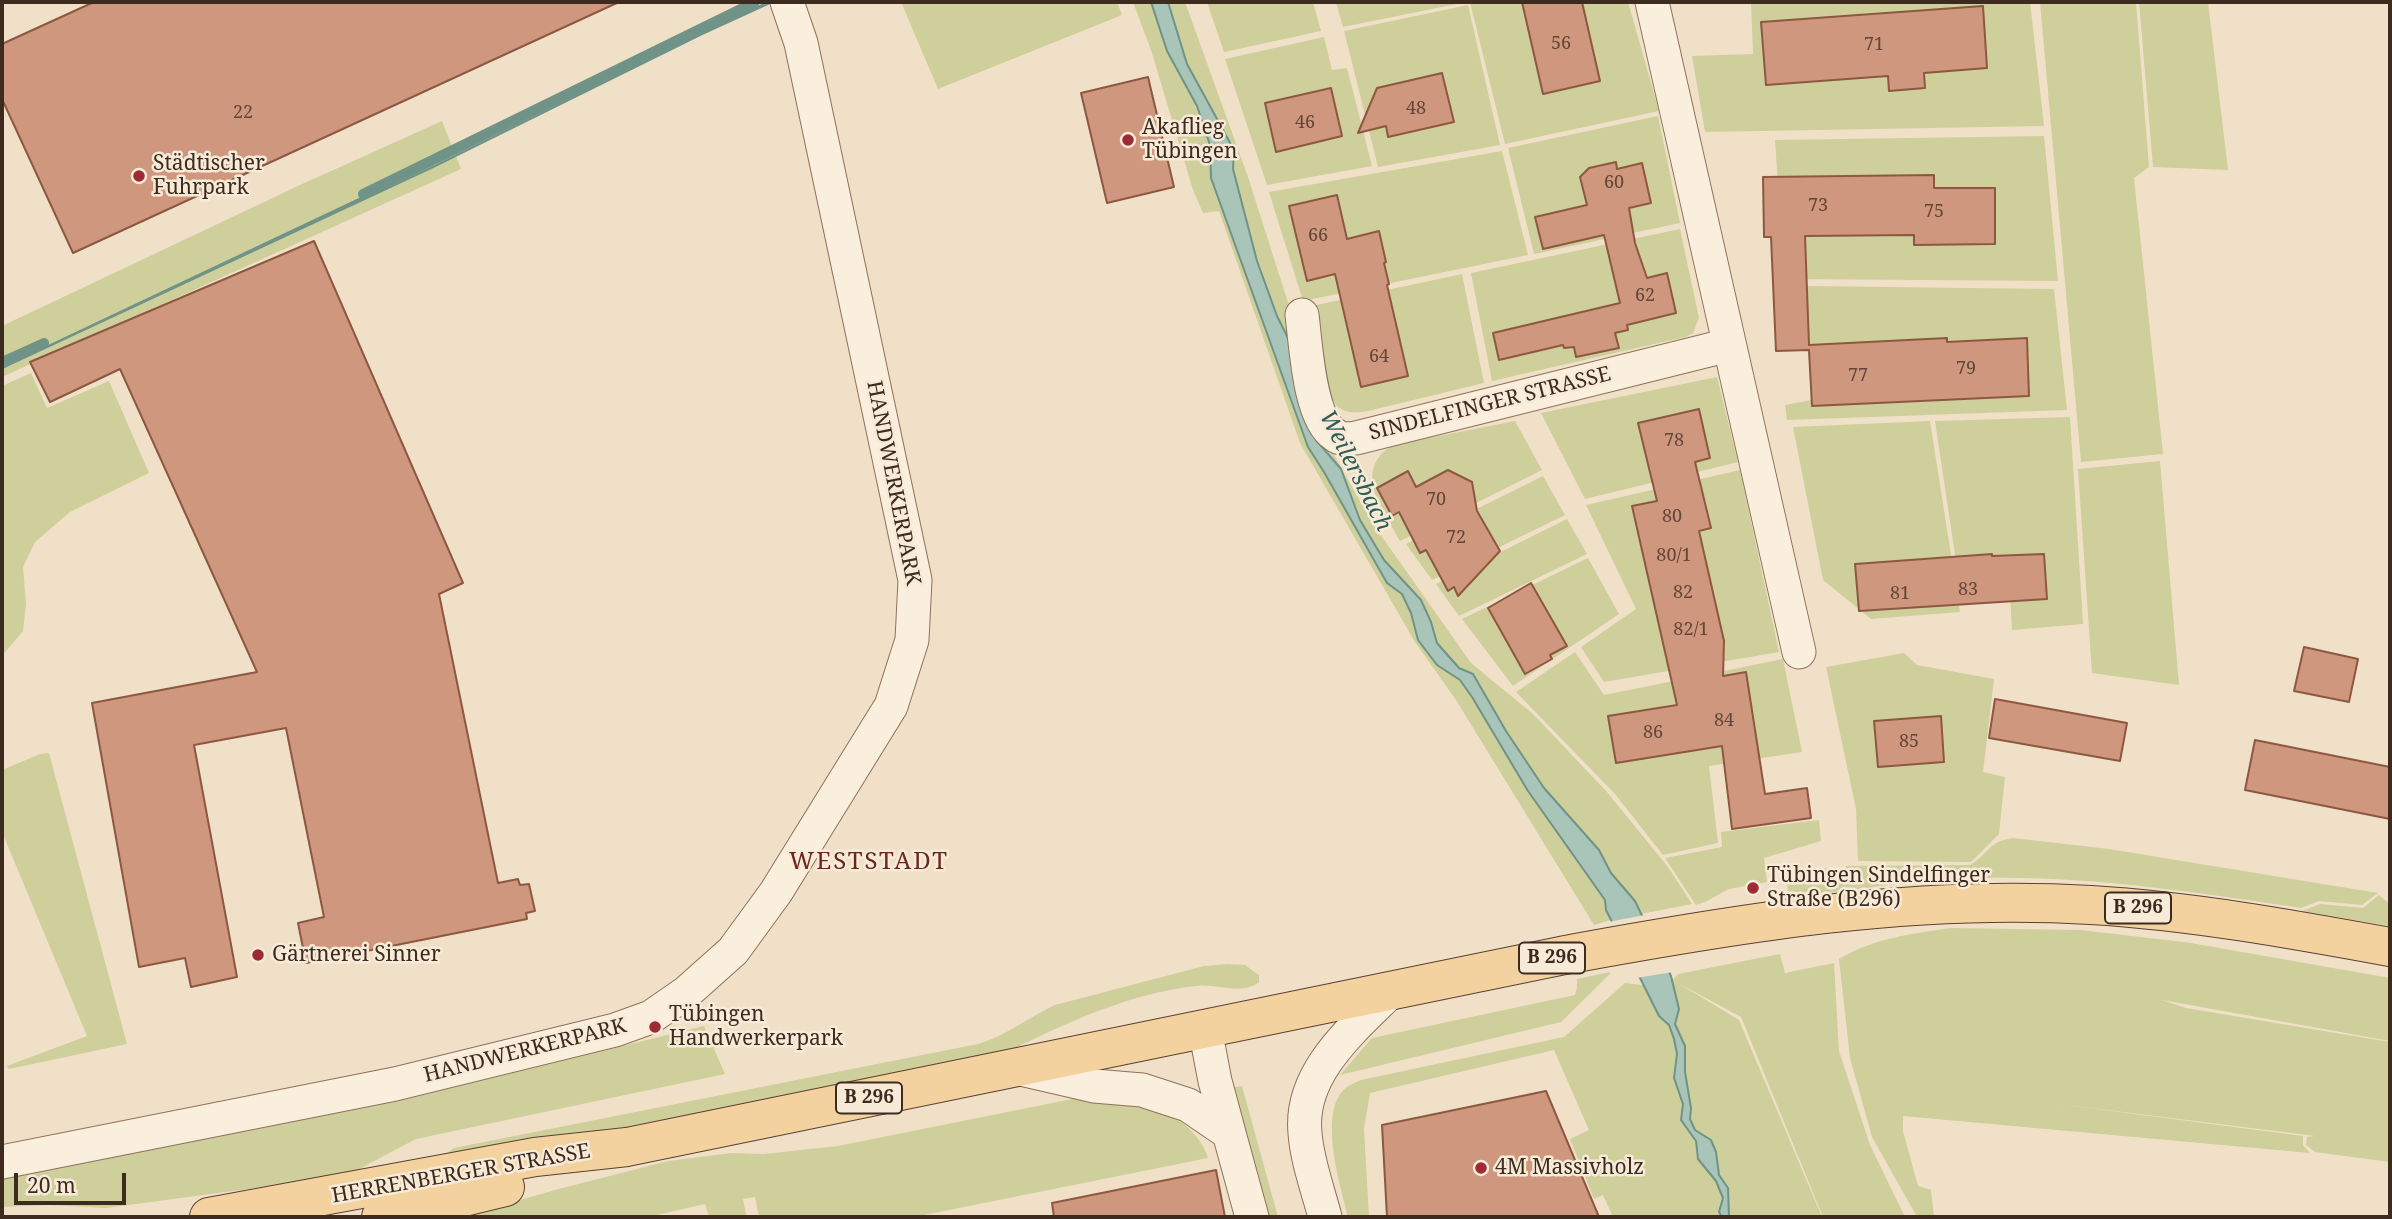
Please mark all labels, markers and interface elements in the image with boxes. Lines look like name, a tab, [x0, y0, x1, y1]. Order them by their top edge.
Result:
house number: 56	[1551, 33, 1571, 55]
house number: 71	[1864, 34, 1884, 56]
house number: 48	[1406, 98, 1426, 120]
house number: 22	[233, 102, 253, 124]
house number: 46	[1295, 112, 1315, 134]
place label: Akaflieg Tübingen	[1142, 115, 1237, 165]
marker: Akaflieg Tübingen	[1120, 132, 1136, 148]
place label: Städtischer Fuhrpark	[153, 151, 265, 201]
marker: Städtischer Fuhrpark	[131, 168, 147, 184]
house number: 60	[1604, 172, 1624, 194]
house number: 73	[1808, 195, 1828, 217]
house number: 75	[1924, 201, 1944, 223]
house number: 66	[1308, 225, 1328, 247]
house number: 62	[1635, 285, 1655, 307]
house number: 64	[1369, 346, 1389, 368]
house number: 79	[1956, 358, 1976, 380]
street label: SINDELFINGER STRASSE	[1366, 362, 1614, 446]
house number: 77	[1848, 365, 1868, 387]
street label: HANDWERKERPARK	[861, 379, 925, 587]
water label: Weilersbach	[1313, 406, 1397, 536]
house number: 78	[1664, 430, 1684, 452]
house number: 70	[1426, 489, 1446, 511]
house number: 80	[1662, 506, 1682, 528]
house number: 72	[1446, 527, 1466, 549]
house number: 80/1	[1656, 545, 1692, 567]
house number: 83	[1958, 579, 1978, 601]
house number: 82	[1673, 582, 1693, 604]
house number: 81	[1890, 583, 1910, 605]
house number: 82/1	[1673, 619, 1709, 641]
house number: 84	[1714, 710, 1734, 732]
house number: 86	[1643, 722, 1663, 744]
house number: 85	[1899, 731, 1919, 753]
district label: WESTSTADT	[790, 848, 948, 876]
place label: Tübingen Sindelfinger Straße (B296)	[1767, 863, 1990, 913]
marker: Tübingen Sindelfinger Straße (B296)	[1745, 880, 1761, 896]
road number: B 296	[2105, 893, 2171, 924]
place label: Gärtnerei Sinner	[272, 942, 441, 968]
road number: B 296	[1519, 942, 1585, 974]
marker: Gärtnerei Sinner	[250, 947, 266, 963]
place label: Tübingen Handwerkerpark	[669, 1002, 843, 1052]
street label: HANDWERKERPARK	[421, 1014, 629, 1088]
marker: Tübingen Handwerkerpark	[647, 1019, 663, 1035]
road number: B 296	[836, 1082, 902, 1114]
street label: HERRENBERGER STRASSE	[330, 1139, 592, 1209]
place label: 4M Massivholz	[1495, 1155, 1644, 1181]
scale bar	[18, 1160, 130, 1204]
marker: 4M Massivholz	[1473, 1160, 1489, 1176]
text: 20 m	[27, 1171, 76, 1199]

